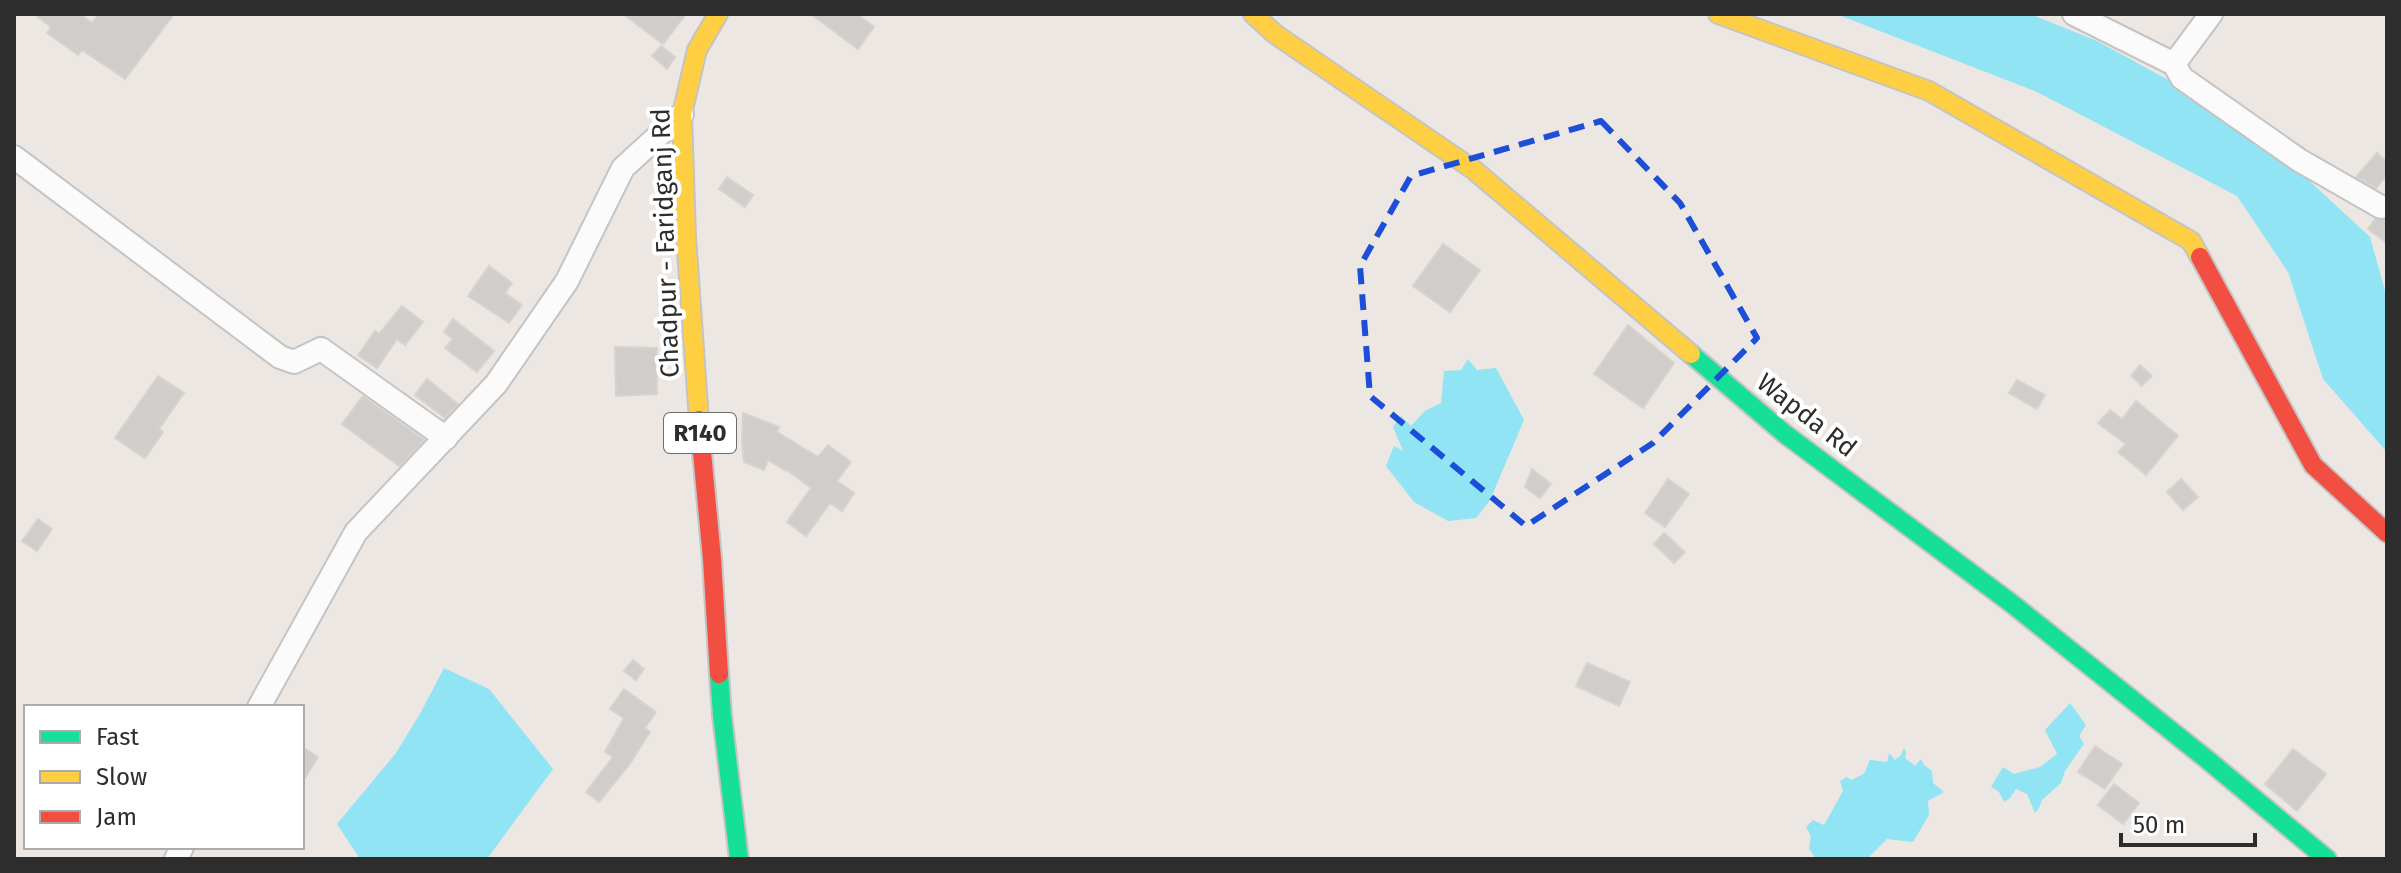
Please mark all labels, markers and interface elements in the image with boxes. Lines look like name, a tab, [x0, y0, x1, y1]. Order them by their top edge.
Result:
street label: Chadpur - Faridganj Rd	[645, 108, 686, 378]
street label: Wapda Rd	[1751, 367, 1863, 464]
road number: R140	[664, 413, 736, 453]
legend	[24, 705, 304, 849]
text: Fast	[96, 723, 139, 751]
text: Slow	[96, 763, 147, 791]
scale bar	[2121, 797, 2255, 847]
text: Jam	[96, 803, 137, 831]
text: 50 m	[2133, 811, 2185, 839]

